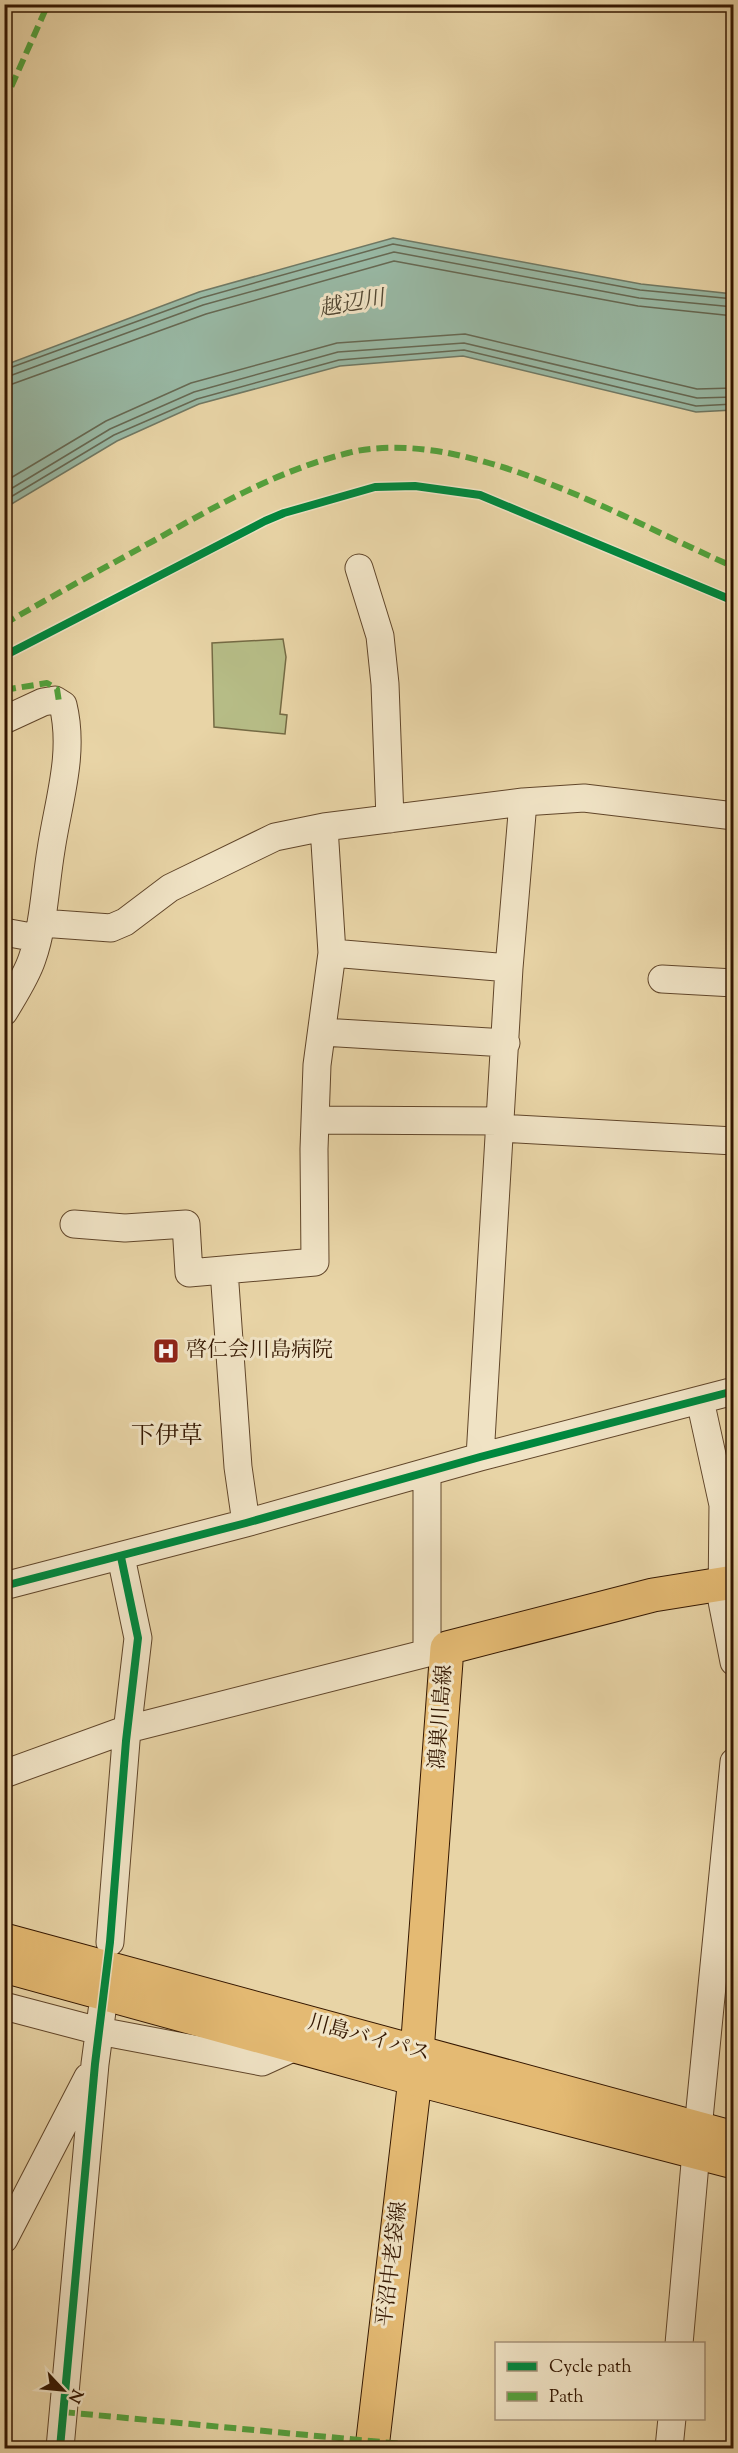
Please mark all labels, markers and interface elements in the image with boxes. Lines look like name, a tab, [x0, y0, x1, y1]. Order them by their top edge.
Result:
water label: 越辺川	[317, 283, 389, 326]
hospital icon: 啓仁会川島病院	[151, 1336, 181, 1366]
place label: 啓仁会川島病院	[186, 1336, 333, 1366]
district label: 下伊草	[131, 1420, 203, 1454]
street label: 鴻巣川島線	[423, 1664, 461, 1770]
street label: 川島バイパス	[304, 2008, 434, 2070]
street label: 平沼中老袋線	[370, 2200, 416, 2328]
legend	[495, 2342, 705, 2420]
text: Cycle path	[549, 2355, 632, 2381]
north arrow	[33, 2360, 93, 2420]
text: N	[61, 2385, 87, 2406]
text: Path	[549, 2385, 584, 2411]

